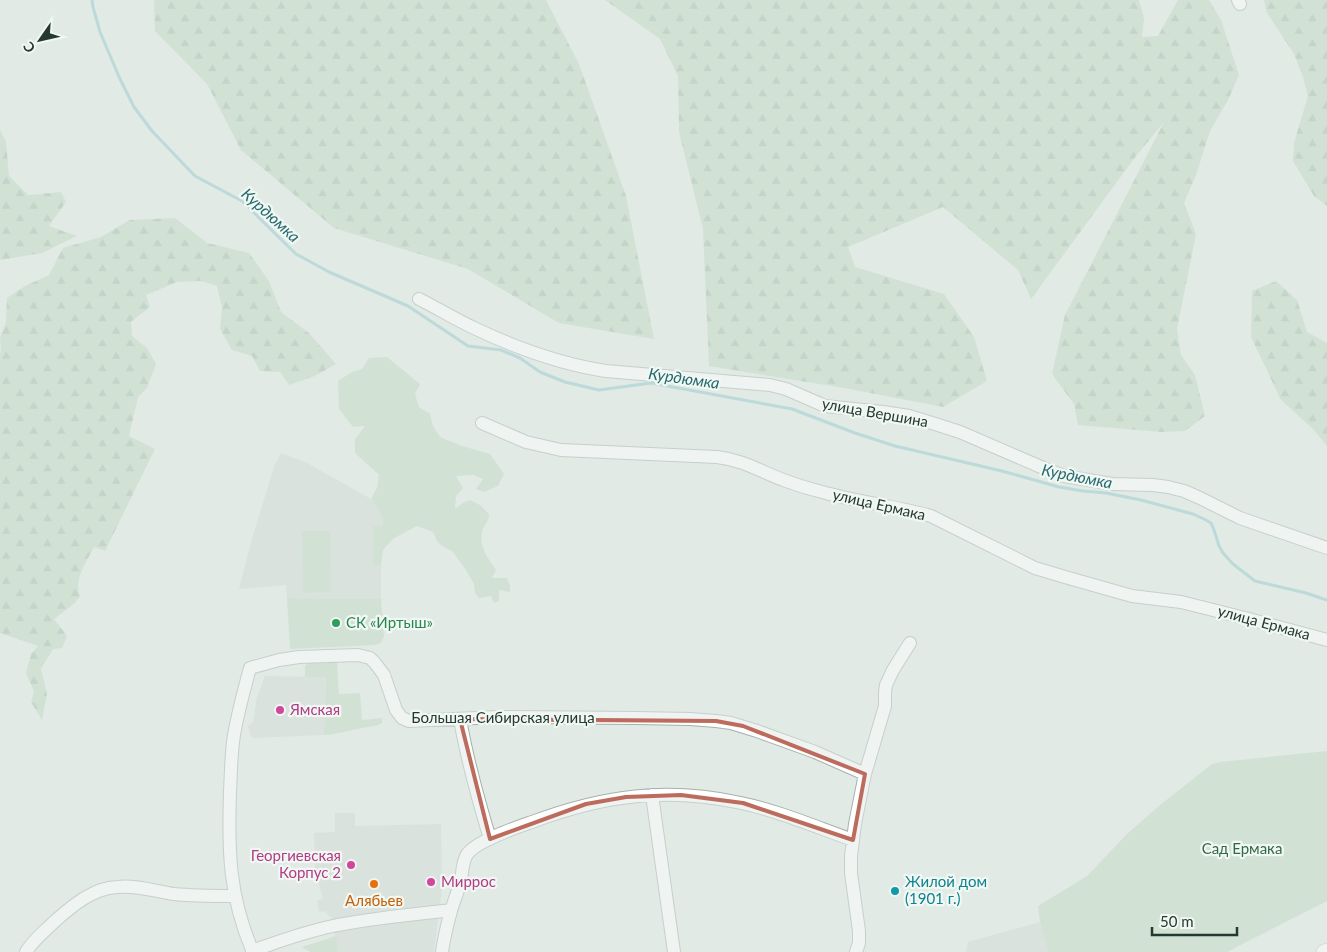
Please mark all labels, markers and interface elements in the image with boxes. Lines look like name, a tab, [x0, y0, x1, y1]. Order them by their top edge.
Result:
north arrow	[15, 15, 65, 65]
text: С	[19, 38, 38, 56]
water label: Курдюмка	[238, 184, 304, 246]
water label: Курдюмка	[647, 363, 721, 392]
street label: улица Вершина	[821, 394, 930, 430]
water label: Курдюмка	[1040, 459, 1114, 492]
street label: улица Ермака	[831, 485, 927, 523]
street label: улица Ермака	[1216, 601, 1312, 643]
place label: СК «Иртыш»	[346, 613, 433, 631]
marker: СК «Иртыш»	[330, 617, 342, 629]
place label: Ямская	[289, 700, 340, 718]
marker: Ямская	[274, 704, 286, 716]
street label: Большая Сибирская улица	[411, 708, 595, 726]
park label: Сад Ермака	[1202, 839, 1282, 857]
place label: Георгиевская Корпус 2	[251, 846, 341, 881]
marker: Георгиевская Корпус 2	[345, 859, 357, 871]
place label: Миррос	[441, 872, 496, 890]
place label: Жилой дом (1901 г.)	[905, 872, 987, 907]
marker: Миррос	[425, 876, 437, 888]
marker: Алябьев	[368, 878, 380, 890]
marker: Жилой дом (1901 г.)	[889, 885, 901, 897]
place label: Алябьев	[345, 891, 403, 909]
scale bar	[1152, 904, 1237, 936]
text: 50 m	[1160, 912, 1194, 930]

